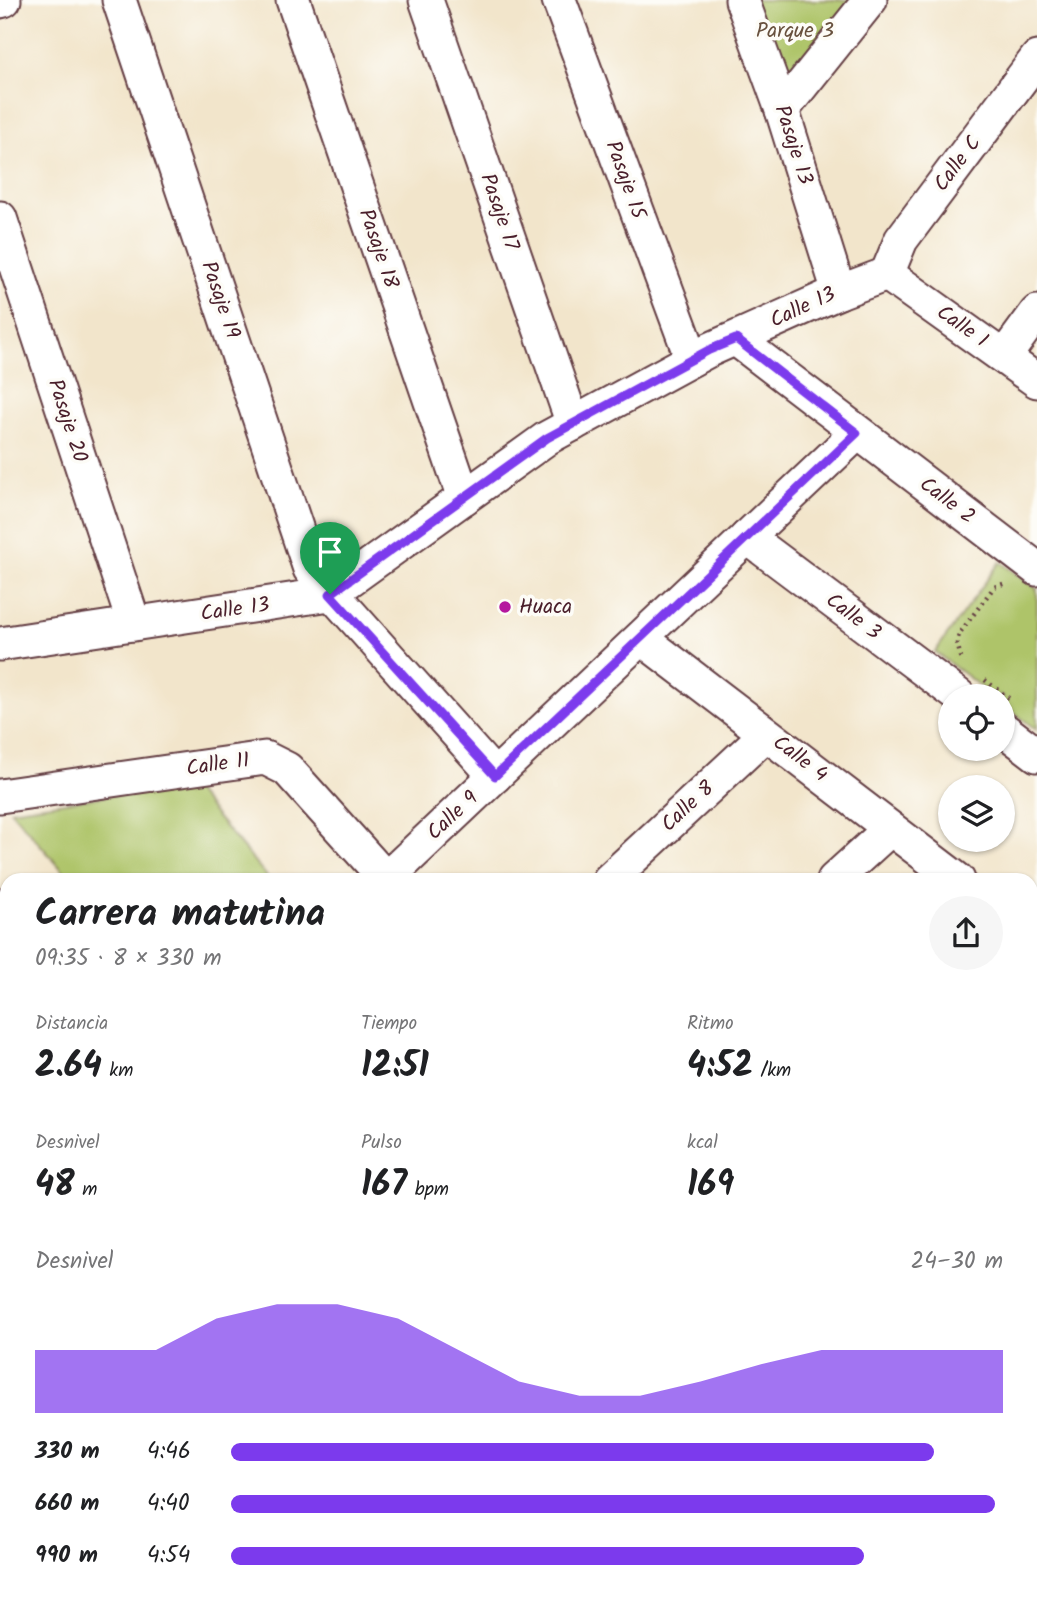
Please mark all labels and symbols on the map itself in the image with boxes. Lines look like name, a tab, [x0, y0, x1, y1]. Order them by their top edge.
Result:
park label: Parque 3	[756, 15, 834, 48]
street label: Pasaje 13	[765, 101, 821, 189]
street label: Calle C	[926, 129, 990, 199]
street label: Pasaje 15	[596, 136, 655, 225]
street label: Pasaje 17	[470, 169, 528, 256]
street label: Pasaje 18	[349, 205, 407, 294]
street label: Pasaje 19	[191, 257, 249, 343]
street label: Calle 13	[765, 278, 841, 338]
street label: Calle 1	[929, 297, 995, 357]
street label: Pasaje 20	[38, 375, 96, 467]
street label: Calle 2	[912, 469, 982, 533]
pin	[300, 522, 360, 594]
street label: Calle 3	[818, 585, 888, 649]
street label: Calle 13	[198, 589, 272, 631]
place label: Huaca	[519, 591, 572, 624]
marker: Huaca	[497, 599, 513, 615]
street label: Calle 4	[765, 727, 835, 791]
street label: Calle 11	[184, 744, 252, 786]
street label: Calle 8	[654, 773, 723, 841]
street label: Calle 9	[419, 783, 487, 849]

